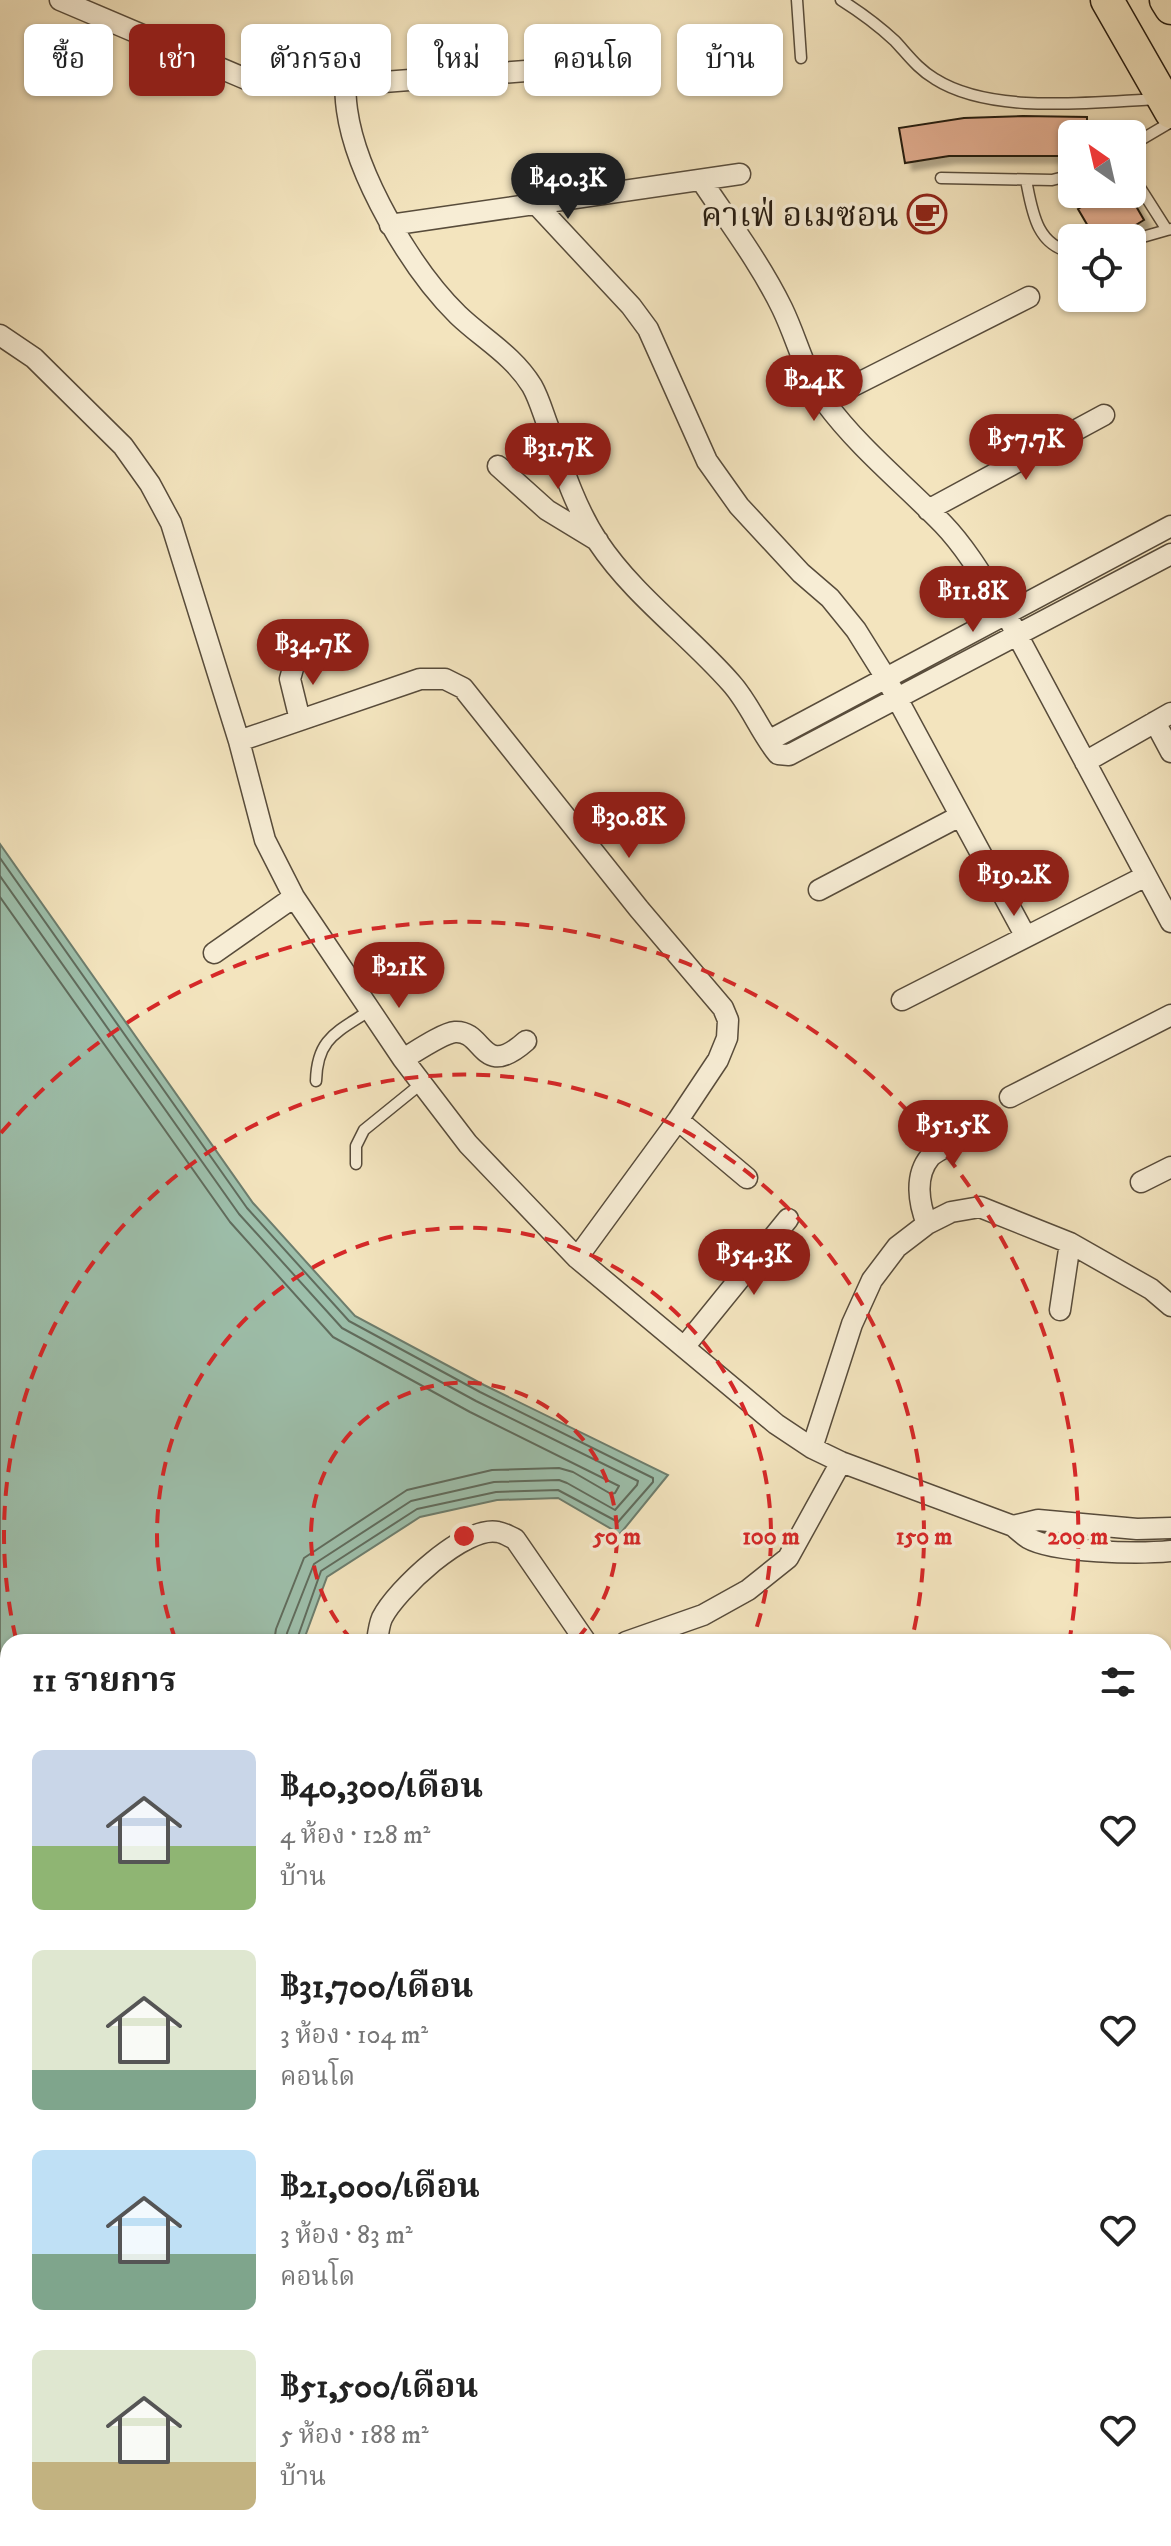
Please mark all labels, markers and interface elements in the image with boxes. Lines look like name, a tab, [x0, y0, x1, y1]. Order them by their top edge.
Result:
chip: ซื้อ	[24, 24, 113, 96]
chip: เช่า	[129, 24, 225, 96]
chip: ตัวกรอง	[241, 24, 391, 96]
chip: ใหม่	[407, 24, 508, 96]
chip: คอนโด	[524, 24, 661, 96]
chip: บ้าน	[677, 24, 783, 96]
north arrow	[1058, 120, 1146, 208]
map controls	[1058, 120, 1146, 312]
pin: ฿40.3K	[503, 153, 633, 221]
text: ฿40.3K	[529, 162, 607, 195]
cafe icon: คาเฟ่ อเมซอน	[906, 193, 948, 235]
place label: คาเฟ่ อเมซอน	[701, 195, 899, 237]
button: locate	[1058, 224, 1146, 312]
pin: ฿24K	[767, 355, 861, 423]
text: ฿24K	[784, 364, 844, 397]
pin: ฿57.7K	[961, 414, 1091, 482]
pin: ฿31.7K	[493, 423, 623, 491]
text: ฿57.7K	[987, 423, 1065, 456]
text: ฿31.7K	[523, 432, 593, 465]
pin: ฿11.8K	[908, 566, 1038, 634]
text: ฿11.8K	[937, 575, 1009, 608]
pin: ฿34.7K	[248, 619, 378, 687]
text: ฿34.7K	[275, 628, 351, 661]
pin: ฿30.8K	[564, 792, 694, 860]
text: ฿30.8K	[591, 801, 667, 834]
pin: ฿19.2K	[949, 850, 1079, 918]
text: ฿19.2K	[977, 859, 1051, 892]
pin: ฿21K	[352, 942, 446, 1010]
text: ฿21K	[371, 951, 427, 984]
pin: ฿51.5K	[888, 1100, 1018, 1168]
text: ฿51.5K	[916, 1109, 990, 1142]
pin: ฿54.3K	[689, 1229, 819, 1297]
text: ฿54.3K	[716, 1238, 792, 1271]
centre of rings	[450, 1522, 478, 1550]
text: 50 m	[592, 1522, 641, 1552]
text: 100 m	[742, 1522, 800, 1552]
text: 150 m	[896, 1522, 952, 1552]
text: 200 m	[1048, 1522, 1108, 1552]
text: 11 รายการ	[32, 1660, 176, 1702]
icon: filters	[1096, 1660, 1140, 1704]
text: ฿40,300/เดือน	[280, 1766, 483, 1808]
icon: home	[96, 1782, 192, 1878]
icon: heart	[1096, 1808, 1140, 1852]
text: 4 ห้อง · 128 m²	[280, 1819, 430, 1852]
text: บ้าน	[280, 1861, 326, 1894]
text: ฿31,700/เดือน	[280, 1966, 473, 2008]
icon: home	[96, 1982, 192, 2078]
icon: heart	[1096, 2008, 1140, 2052]
text: 3 ห้อง · 104 m²	[280, 2019, 428, 2052]
text: คอนโด	[280, 2061, 355, 2094]
text: ฿21,000/เดือน	[280, 2166, 480, 2208]
icon: home	[96, 2182, 192, 2278]
icon: heart	[1096, 2208, 1140, 2252]
text: 3 ห้อง · 83 m²	[280, 2219, 413, 2252]
text: คอนโด	[280, 2261, 355, 2294]
text: ฿51,500/เดือน	[280, 2366, 478, 2408]
icon: home	[96, 2382, 192, 2478]
icon: heart	[1096, 2408, 1140, 2452]
text: 5 ห้อง · 188 m²	[280, 2419, 429, 2452]
text: บ้าน	[280, 2461, 326, 2494]

